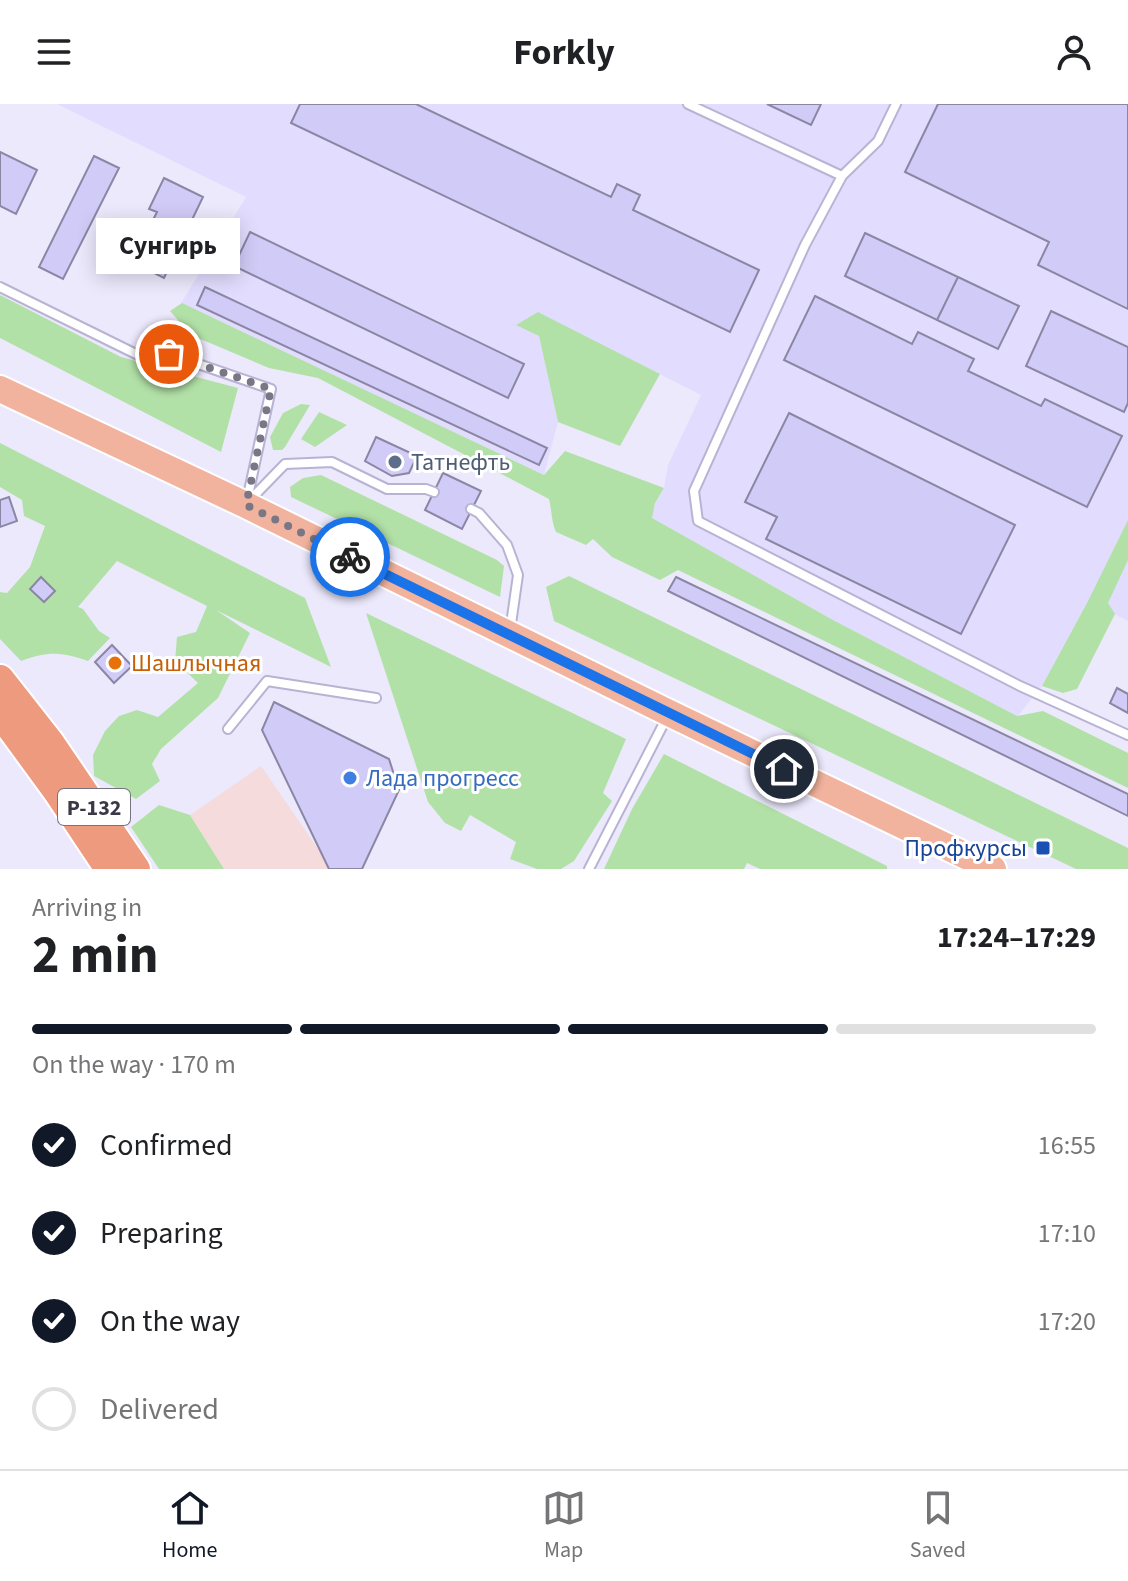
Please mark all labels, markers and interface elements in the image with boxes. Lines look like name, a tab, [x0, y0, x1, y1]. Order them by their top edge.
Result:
text: Forkly	[513, 27, 615, 78]
icon: menu	[32, 30, 76, 74]
icon: person	[1052, 30, 1096, 74]
callout: Сунгирь	[97, 218, 241, 274]
text: Сунгирь	[119, 227, 217, 264]
pin	[135, 320, 203, 388]
icon: bag	[147, 332, 191, 376]
place label: Татнефть	[411, 445, 510, 480]
marker: Татнефть	[386, 453, 404, 471]
courier	[310, 517, 390, 597]
icon: bike	[328, 535, 372, 579]
place label: Шашлычная	[131, 646, 261, 681]
marker: Шашлычная	[106, 654, 124, 672]
pin	[750, 735, 818, 803]
icon: home	[762, 747, 806, 791]
place label: Лада прогресс	[366, 761, 519, 796]
marker: Лада прогресс	[341, 769, 359, 787]
road number: Р-132	[58, 789, 130, 825]
place label: Профкурсы	[904, 831, 1027, 866]
marker: Профкурсы	[1034, 839, 1052, 857]
text: Arriving in	[32, 889, 142, 926]
text: 17:24–17:29	[937, 916, 1096, 959]
text: 2 min	[32, 919, 159, 993]
text: On the way · 170 m	[32, 1046, 236, 1083]
icon: check	[32, 1123, 76, 1167]
text: Confirmed	[100, 1124, 233, 1167]
text: 16:55	[1038, 1127, 1096, 1164]
icon: check	[32, 1211, 76, 1255]
text: Preparing	[100, 1212, 223, 1255]
text: 17:10	[1038, 1215, 1096, 1252]
icon: check	[32, 1299, 76, 1343]
text: On the way	[100, 1300, 240, 1343]
text: 17:20	[1038, 1303, 1096, 1340]
text: Delivered	[100, 1388, 219, 1431]
tab: Home	[162, 1486, 217, 1566]
tab: Map	[542, 1486, 586, 1566]
tab: Saved	[910, 1486, 966, 1566]

